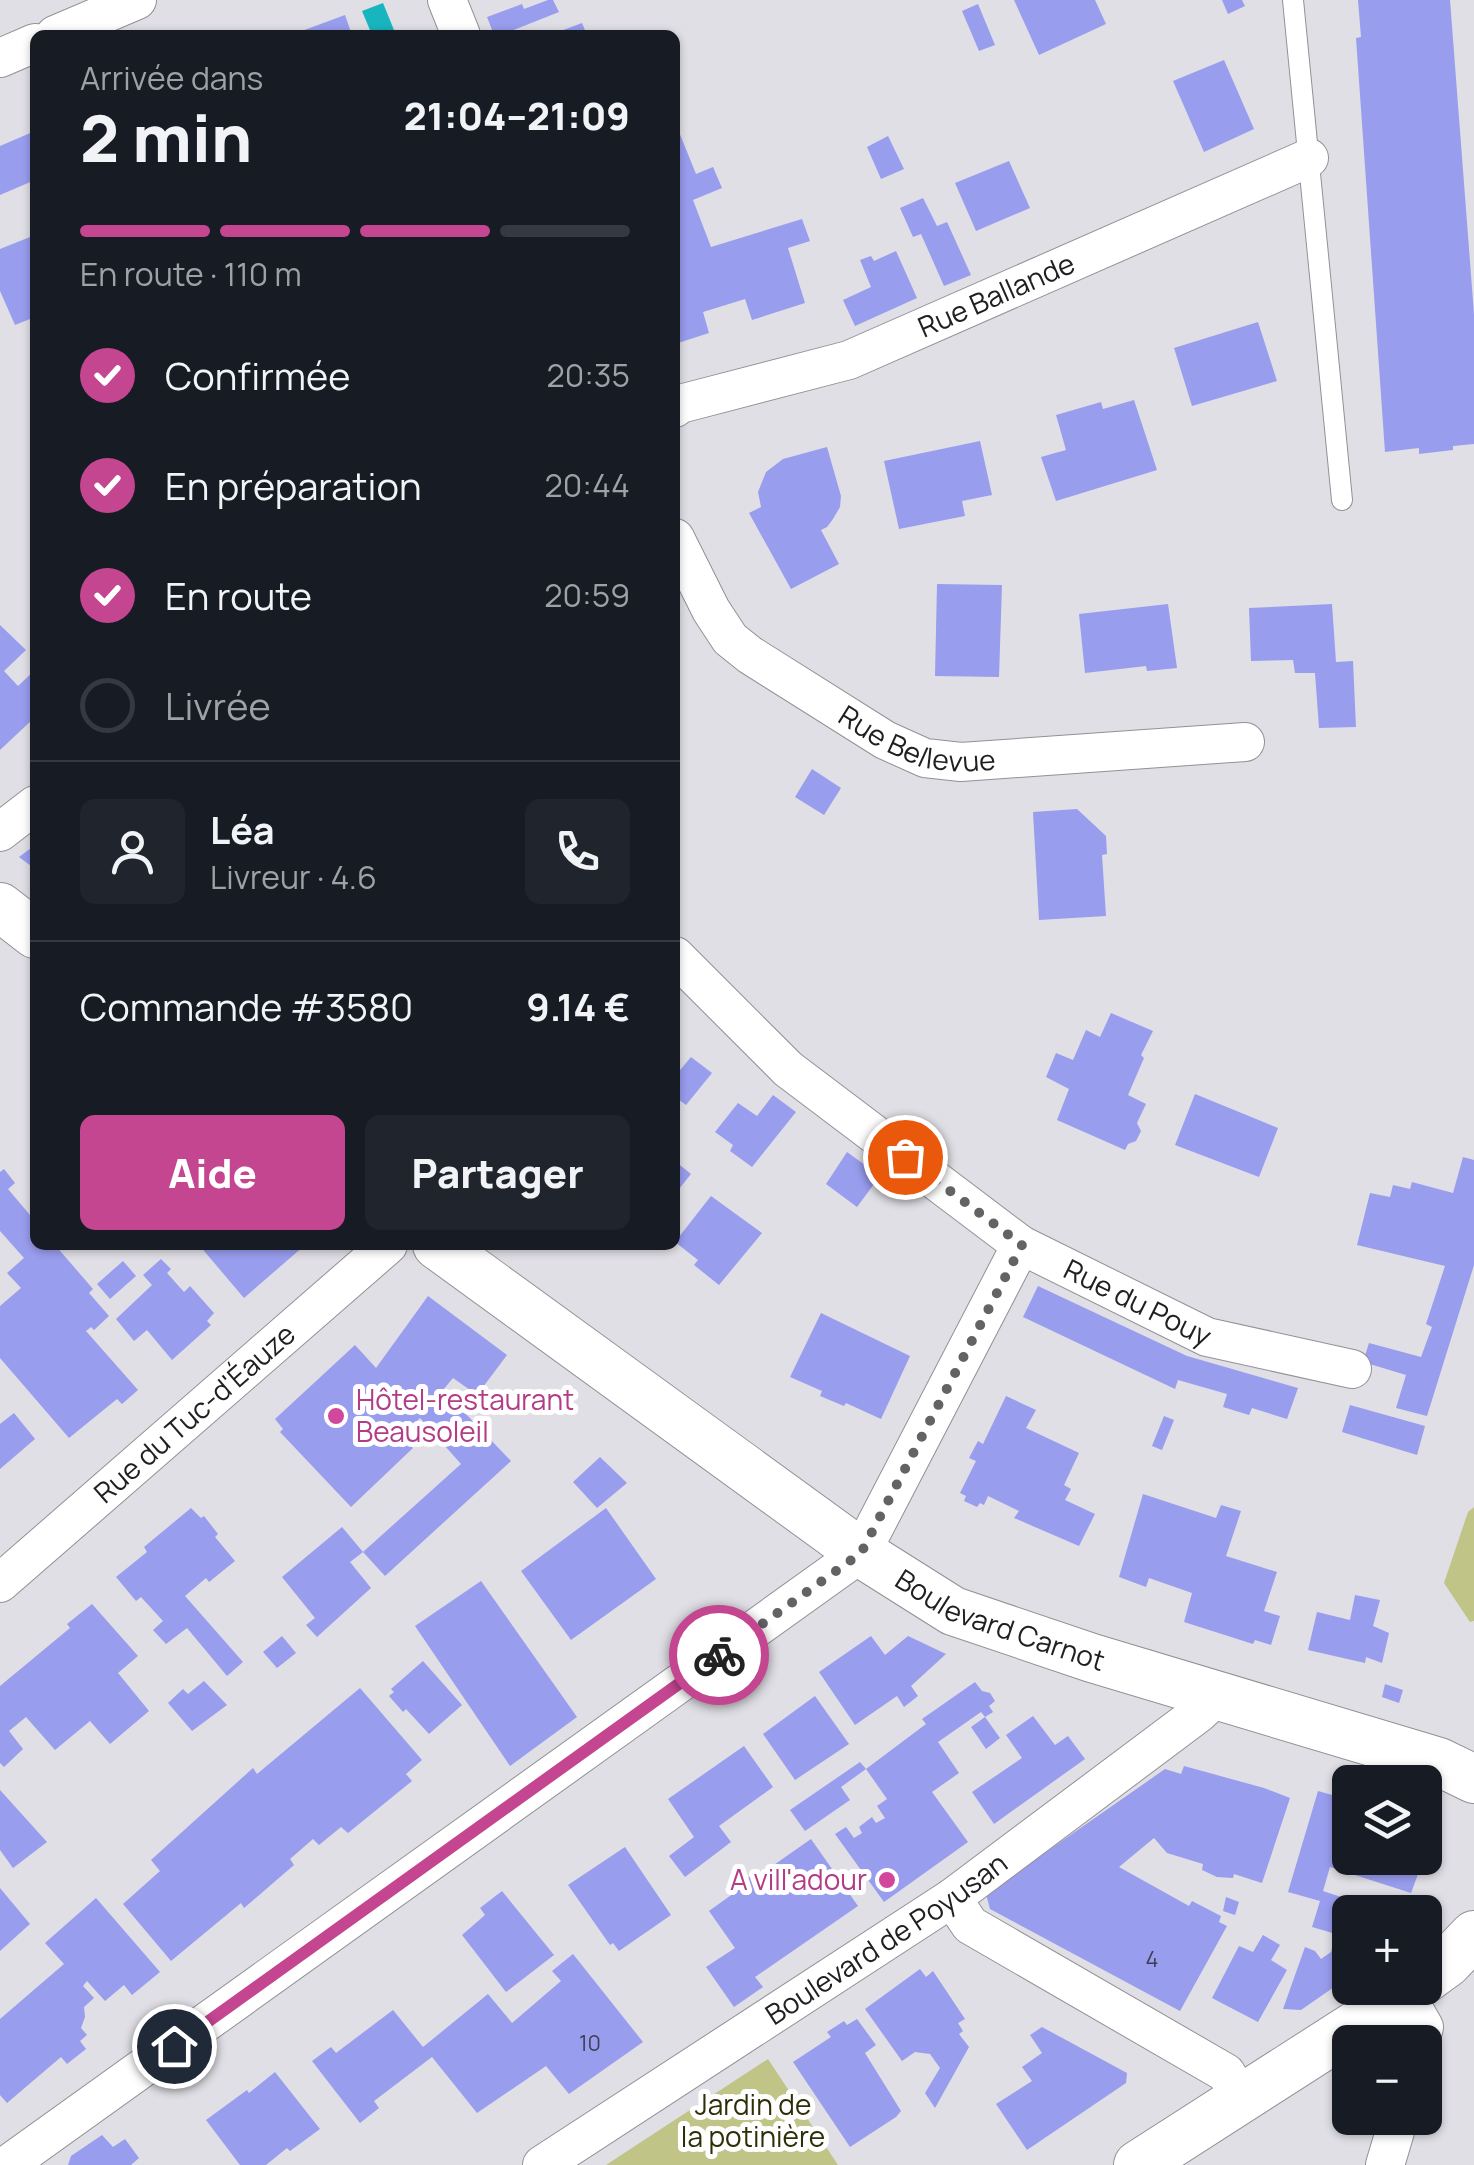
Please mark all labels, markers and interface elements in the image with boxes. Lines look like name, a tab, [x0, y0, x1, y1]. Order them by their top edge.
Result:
text: Arrivée dans	[80, 56, 263, 100]
text: 21:04–21:09	[404, 89, 630, 141]
text: 2 min	[80, 93, 252, 182]
street label: Rue Ballande	[912, 243, 1080, 345]
text: En route · 110 m	[80, 252, 302, 296]
icon: check	[80, 348, 135, 403]
text: Confirmée	[165, 349, 351, 401]
text: 20:35	[546, 353, 630, 397]
icon: check	[80, 458, 135, 513]
text: En préparation	[165, 459, 421, 511]
text: 20:44	[545, 463, 630, 507]
icon: check	[80, 568, 135, 623]
text: En route	[165, 569, 312, 621]
text: 20:59	[544, 573, 630, 617]
text: Livrée	[165, 679, 271, 731]
street label: Rue Bellevue	[832, 696, 997, 780]
button: person	[80, 799, 185, 904]
button: phone	[525, 799, 630, 904]
text: Léa	[210, 803, 275, 855]
text: Livreur · 4.6	[210, 855, 377, 899]
text: Commande #3580	[80, 980, 413, 1032]
text: 9.14 €	[526, 980, 630, 1032]
button: Aide	[80, 1115, 345, 1230]
button: Partager	[365, 1115, 630, 1230]
pin	[863, 1115, 948, 1200]
icon: bag	[878, 1130, 933, 1185]
street label: Rue du Pouy	[1058, 1249, 1218, 1354]
street label: Rue du Tuc-d'Éauze	[85, 1315, 303, 1511]
place label: Hôtel-restaurant Beausoleil	[356, 1380, 574, 1450]
marker: Hôtel-restaurant Beausoleil	[325, 1405, 347, 1427]
street label: Boulevard Carnot	[889, 1560, 1110, 1679]
courier	[669, 1605, 769, 1705]
icon: bike	[692, 1628, 747, 1683]
map controls	[1332, 1765, 1442, 2135]
button: layers	[1332, 1765, 1442, 1875]
street label: Boulevard de Poyusan	[758, 1843, 1014, 2033]
place label: A vill'adour	[730, 1860, 867, 1898]
marker: A vill'adour	[876, 1869, 898, 1891]
button: +	[1332, 1895, 1442, 2005]
house number: 4	[1146, 1944, 1158, 1974]
pin	[132, 2004, 217, 2089]
icon: home	[147, 2019, 202, 2074]
button: −	[1332, 2025, 1442, 2135]
house number: 10	[579, 2028, 601, 2058]
park label: Jardin de la potinière	[681, 2085, 825, 2155]

